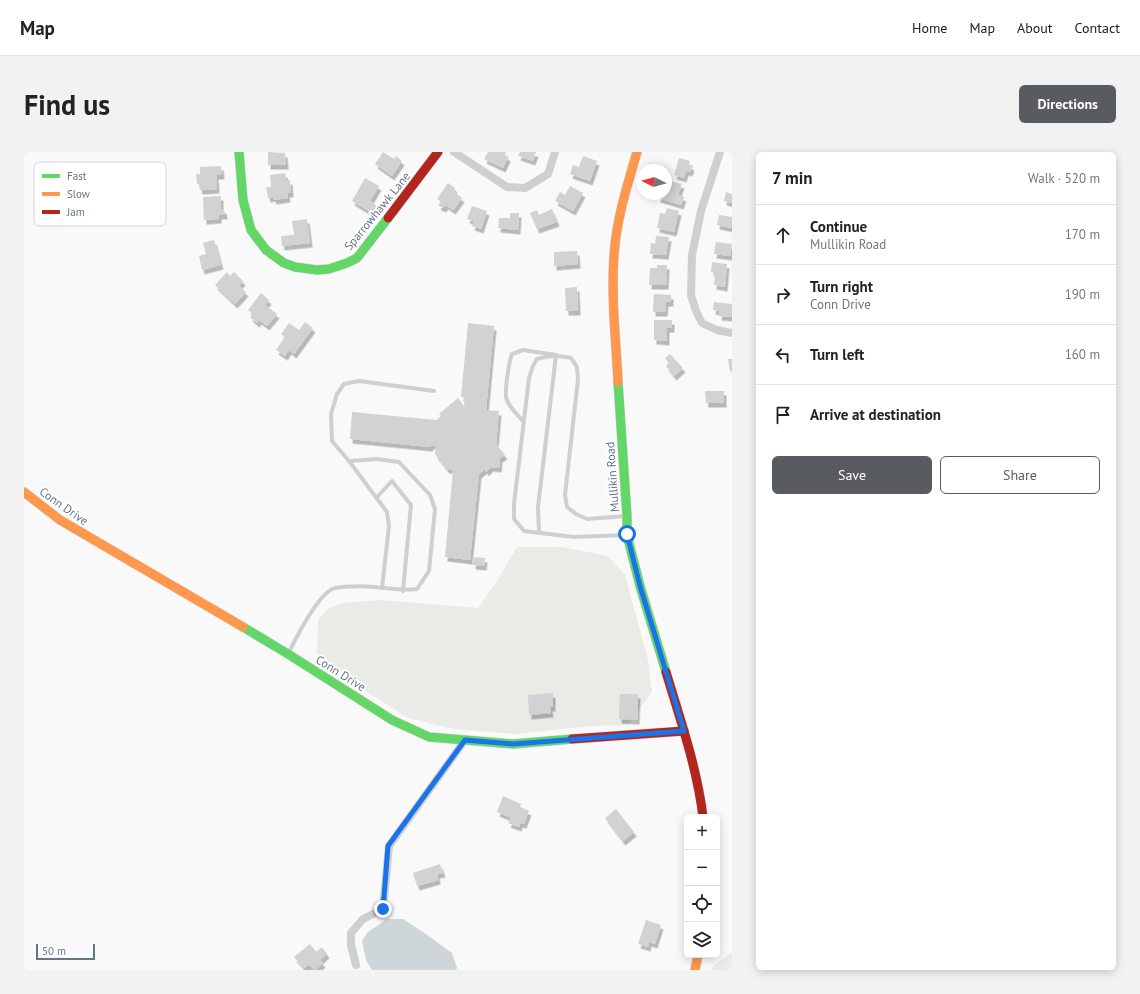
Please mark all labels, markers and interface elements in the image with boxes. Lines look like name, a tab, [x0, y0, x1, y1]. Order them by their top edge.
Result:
text: Map	[20, 16, 55, 40]
text: Home	[912, 19, 947, 37]
text: Map	[969, 19, 995, 37]
text: About	[1017, 19, 1053, 37]
text: Contact	[1075, 19, 1120, 37]
button: Directions	[1019, 85, 1116, 123]
text: Find us	[24, 86, 110, 123]
legend	[34, 162, 166, 226]
north arrow	[636, 164, 672, 200]
text: 7 min	[772, 167, 813, 189]
text: Fast	[67, 169, 87, 183]
street label: Sparrowhawk Lane	[341, 169, 413, 253]
text: Walk · 520 m	[1028, 170, 1100, 187]
text: Slow	[67, 187, 90, 201]
text: Jam	[66, 205, 85, 219]
text: Continue	[810, 217, 867, 236]
icon: ahead	[772, 224, 794, 246]
text: 170 m	[1065, 226, 1100, 243]
text: Mullikin Road	[810, 236, 886, 253]
text: Turn right	[810, 277, 873, 296]
icon: right	[772, 284, 794, 306]
text: 190 m	[1065, 286, 1100, 303]
text: Conn Drive	[810, 296, 871, 313]
icon: left	[772, 344, 794, 366]
text: Turn left	[810, 345, 864, 364]
text: 160 m	[1065, 346, 1100, 363]
icon: arrive	[772, 404, 794, 426]
text: Arrive at destination	[810, 405, 941, 424]
street label: Mullikin Road	[602, 441, 622, 513]
button: Save	[772, 456, 932, 494]
button: Share	[940, 456, 1100, 494]
street label: Conn Drive	[37, 484, 91, 528]
route start	[618, 525, 636, 543]
street label: Conn Drive	[313, 652, 369, 694]
map controls	[684, 814, 720, 958]
button: +	[684, 814, 720, 850]
button: −	[684, 850, 720, 886]
button: locate	[684, 886, 720, 922]
route end	[374, 900, 392, 918]
button: layers	[684, 922, 720, 958]
scale bar	[36, 942, 95, 961]
text: 50 m	[42, 944, 66, 958]

